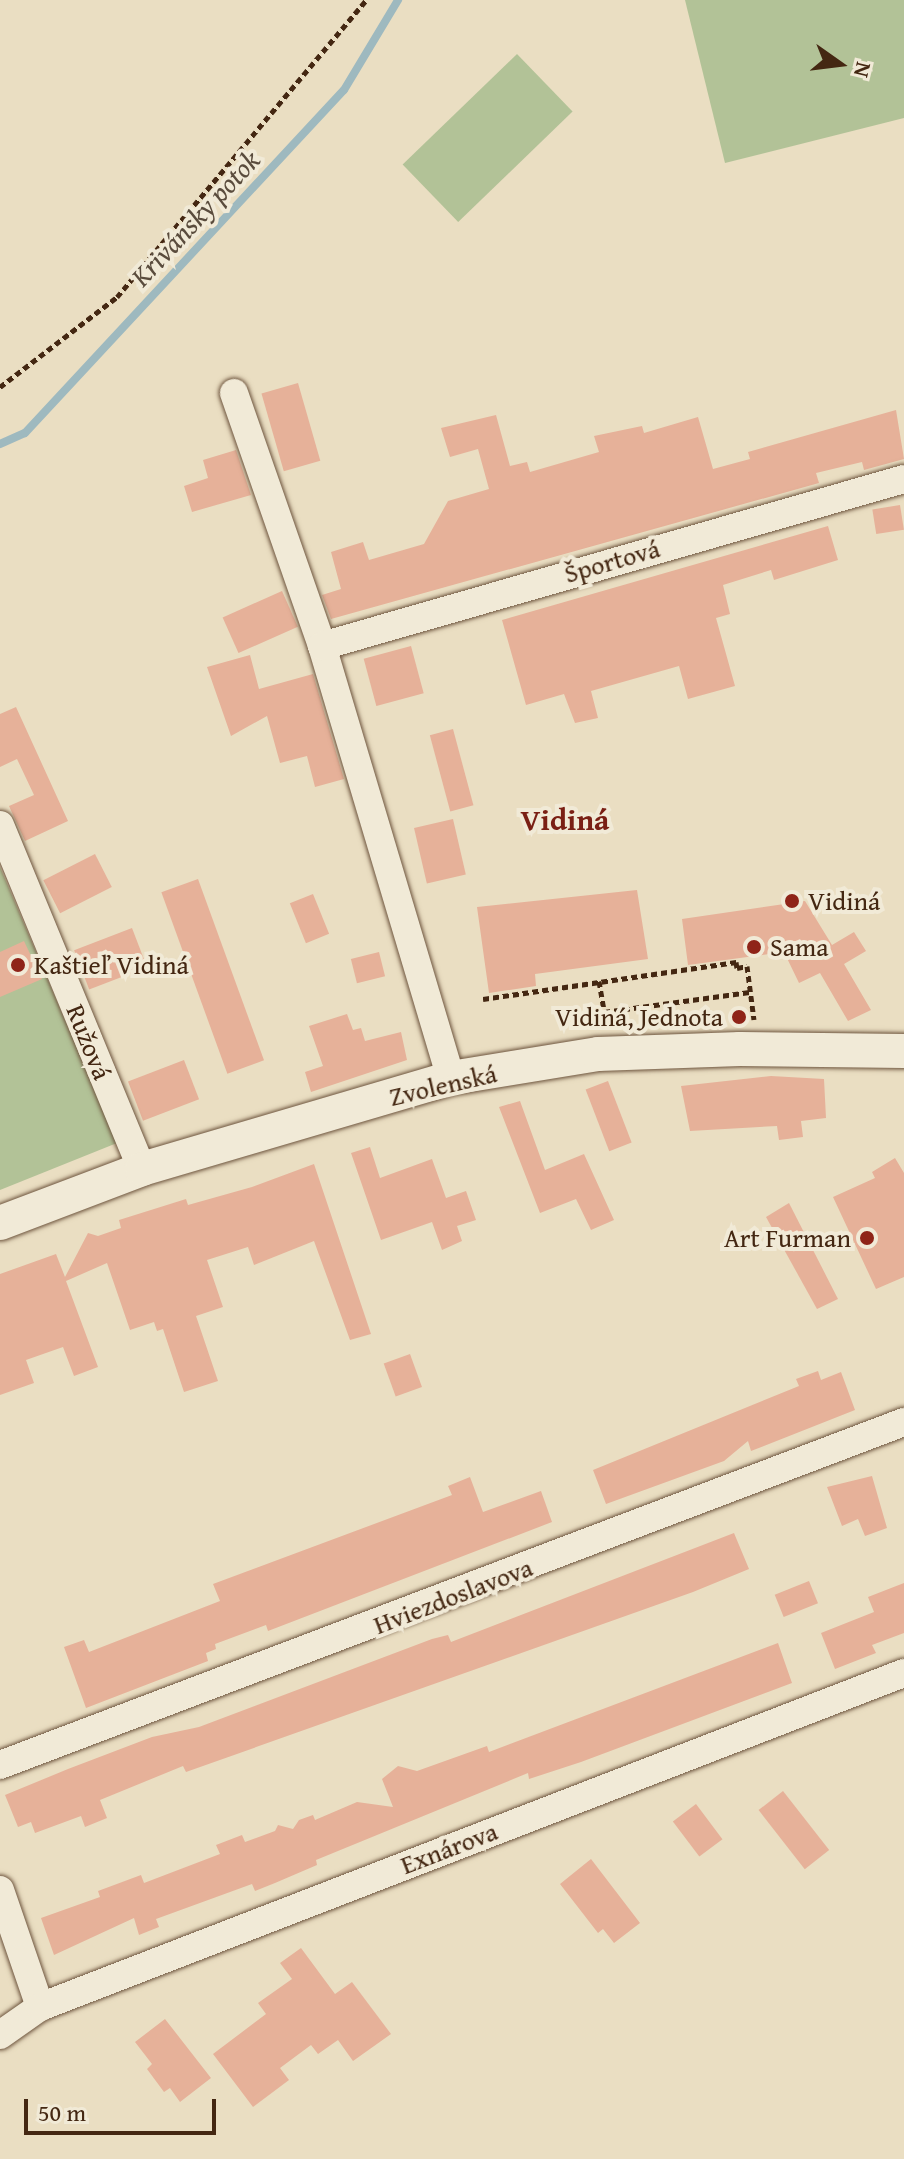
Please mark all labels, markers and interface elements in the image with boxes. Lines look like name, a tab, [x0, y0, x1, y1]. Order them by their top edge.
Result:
north arrow	[800, 24, 880, 104]
text: N	[846, 59, 881, 81]
water label: Krivánsky potok	[124, 143, 266, 293]
street label: Športová	[561, 533, 663, 589]
district label: Vidiná	[520, 801, 610, 837]
place label: Vidiná	[808, 885, 880, 917]
marker: Vidiná	[783, 892, 801, 910]
place label: Sama	[770, 931, 829, 963]
marker: Sama	[745, 938, 763, 956]
place label: Kaštieľ Vidiná	[34, 949, 189, 981]
marker: Kaštieľ Vidiná	[9, 956, 27, 974]
street label: Ružová	[60, 1000, 118, 1084]
place label: Vidiná, Jednota	[555, 1001, 723, 1033]
marker: Vidiná, Jednota	[730, 1008, 748, 1026]
street label: Zvolenská	[386, 1057, 500, 1113]
place label: Art Furman	[724, 1222, 851, 1254]
marker: Art Furman	[858, 1229, 876, 1247]
street label: Hviezdoslavova	[369, 1551, 537, 1641]
street label: Exnárova	[396, 1815, 502, 1881]
scale bar	[28, 2083, 220, 2133]
text: 50 m	[38, 2095, 86, 2130]

